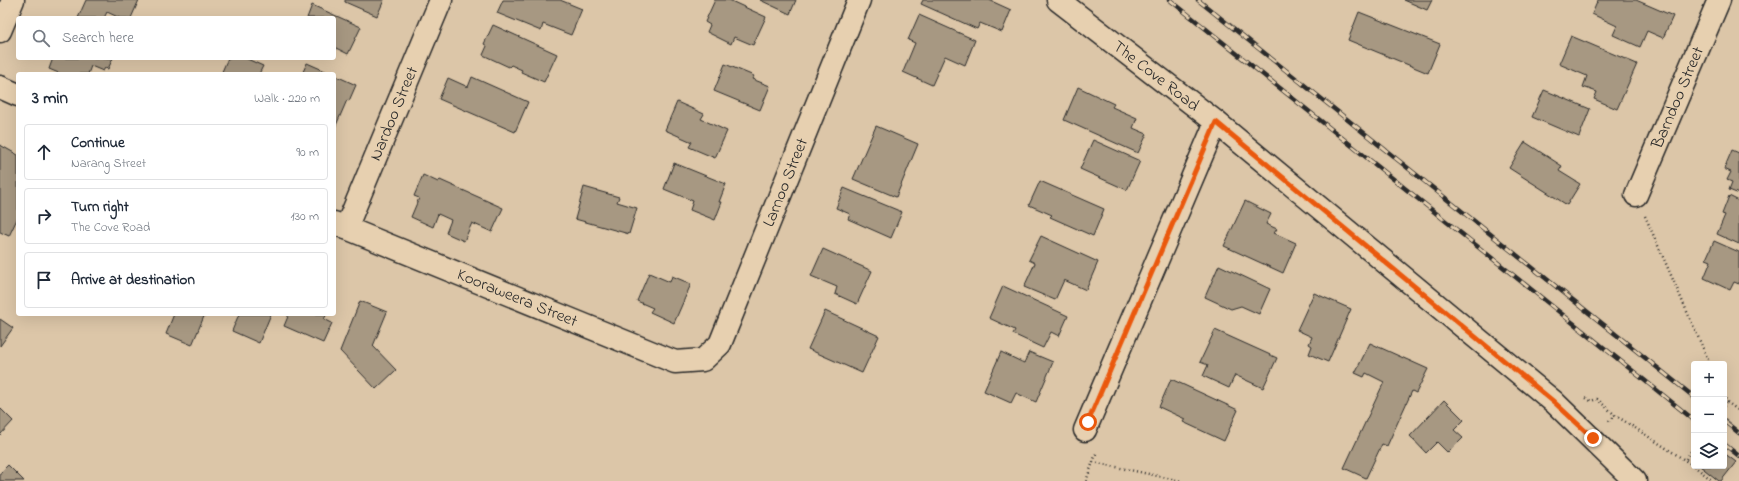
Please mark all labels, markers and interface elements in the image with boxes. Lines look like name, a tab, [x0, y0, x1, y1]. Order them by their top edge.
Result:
search box	[16, 16, 336, 60]
icon: search	[30, 27, 52, 49]
text: Search here	[62, 27, 134, 49]
street label: The Cove Road	[1107, 34, 1205, 118]
street label: Barndoo Street	[1644, 42, 1710, 153]
street label: Nardoo Street	[363, 62, 425, 165]
text: 3 min	[32, 86, 68, 111]
text: Walk · 220 m	[254, 89, 320, 108]
text: Continue	[71, 132, 125, 154]
street label: Larnoo Street	[756, 134, 815, 231]
icon: ahead	[33, 141, 55, 163]
text: 90 m	[296, 143, 319, 162]
text: Narang Street	[71, 154, 146, 173]
text: Turn right	[71, 196, 129, 218]
icon: right	[33, 205, 55, 227]
text: 130 m	[291, 207, 319, 226]
text: The Cove Road	[71, 218, 150, 237]
street label: Kooraweera Street	[453, 262, 582, 334]
icon: arrive	[33, 269, 55, 291]
text: Arrive at destination	[71, 269, 195, 291]
map controls	[1691, 361, 1727, 469]
button: +	[1691, 361, 1727, 397]
button: −	[1691, 397, 1727, 433]
route start	[1079, 413, 1097, 431]
route end	[1584, 429, 1602, 447]
button: layers	[1691, 433, 1727, 469]

